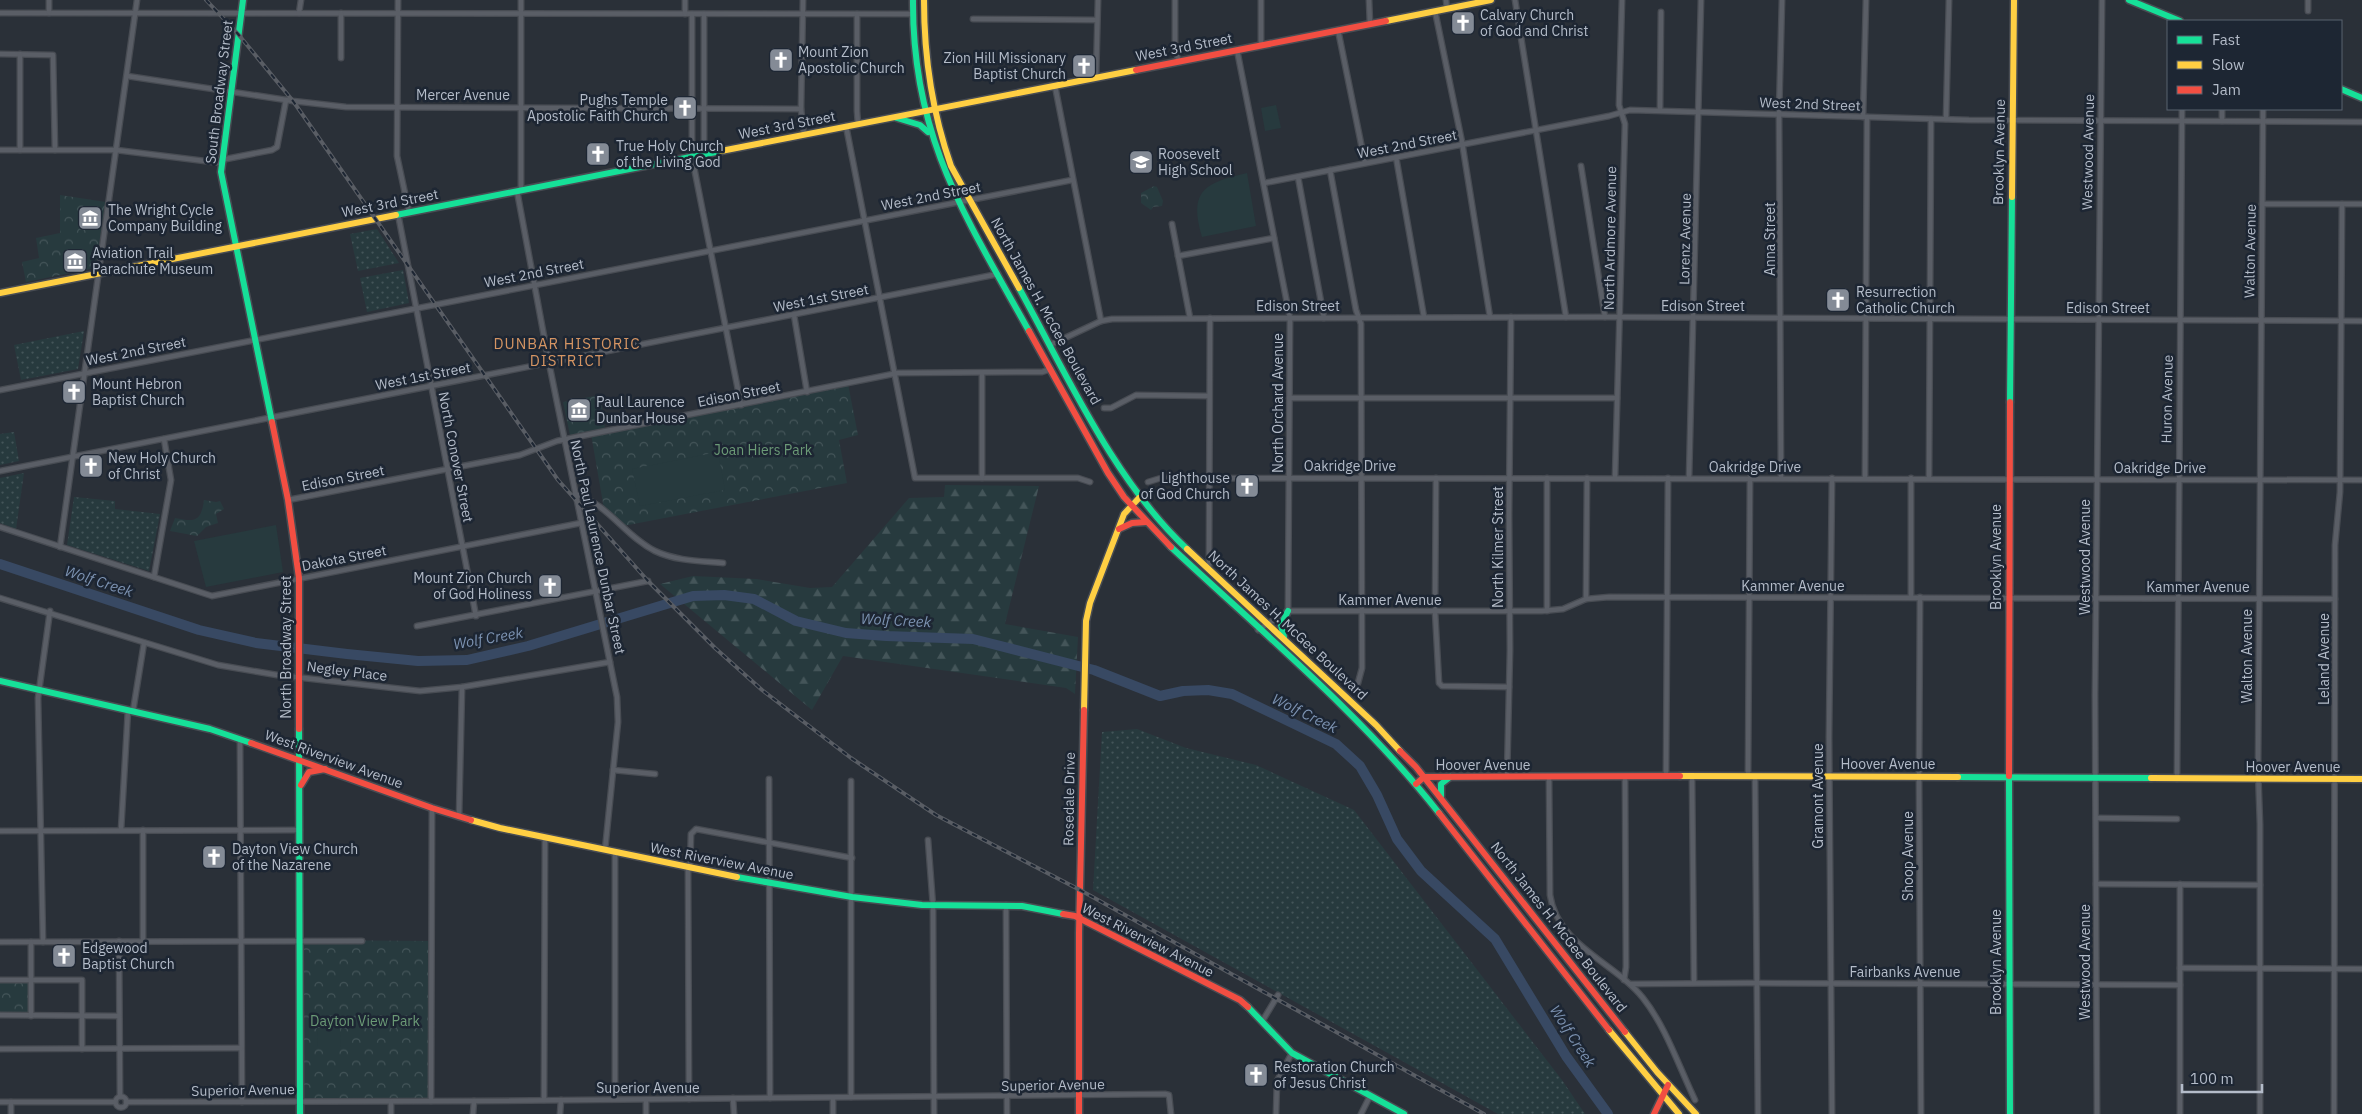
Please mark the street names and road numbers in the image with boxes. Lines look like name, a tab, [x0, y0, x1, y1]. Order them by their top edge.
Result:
street label: South Broadway Street	[201, 19, 237, 165]
street label: West 3rd Street	[1134, 29, 1234, 65]
street label: Mercer Avenue	[416, 86, 510, 104]
street label: West 2nd Street	[1759, 93, 1861, 115]
street label: Westwood Avenue	[2078, 93, 2098, 210]
street label: Brooklyn Avenue	[1989, 99, 2009, 205]
street label: West 3rd Street	[737, 107, 837, 143]
street label: West 2nd Street	[1356, 126, 1458, 162]
street label: North Ardmore Avenue	[1600, 165, 1620, 310]
street label: West 2nd Street	[880, 178, 982, 214]
street label: West 3rd Street	[340, 185, 440, 221]
street label: Lorenz Avenue	[1675, 193, 1695, 285]
street label: Anna Street	[1761, 202, 1779, 276]
street label: Walton Avenue	[2240, 203, 2260, 298]
street label: North James H. McGee Boulevard	[987, 214, 1105, 408]
street label: West 2nd Street	[483, 255, 585, 291]
street label: West 1st Street	[772, 280, 870, 316]
street label: Edison Street	[1256, 297, 1340, 315]
street label: Edison Street	[1661, 297, 1745, 315]
street label: Edison Street	[2066, 299, 2150, 317]
street label: West 2nd Street	[85, 333, 187, 369]
street label: North Orchard Avenue	[1269, 333, 1287, 473]
street label: Huron Avenue	[2157, 354, 2177, 444]
street label: West 1st Street	[374, 358, 472, 394]
street label: Edison Street	[696, 377, 782, 411]
street label: North Conover Street	[435, 390, 478, 524]
street label: North Paul Laurence Dunbar Street	[566, 438, 630, 656]
street label: Oakridge Drive	[1304, 457, 1396, 475]
street label: Oakridge Drive	[1709, 458, 1801, 476]
street label: Oakridge Drive	[2114, 459, 2206, 477]
street label: Edison Street	[300, 461, 386, 495]
street label: North Kilmer Street	[1489, 486, 1507, 608]
street label: Westwood Avenue	[2076, 499, 2094, 615]
street label: Brooklyn Avenue	[1987, 504, 2005, 610]
street label: Dakota Street	[300, 541, 388, 575]
street label: North James H. McGee Boulevard	[1205, 546, 1371, 704]
street label: North Broadway Street	[277, 575, 295, 719]
street label: Kammer Avenue	[1741, 577, 1845, 595]
street label: Kammer Avenue	[2146, 578, 2250, 596]
street label: Kammer Avenue	[1338, 591, 1442, 609]
street label: Walton Avenue	[2238, 609, 2256, 703]
street label: Leland Avenue	[2315, 613, 2333, 705]
street label: Negley Place	[306, 657, 389, 685]
street label: West Riverview Avenue	[262, 726, 406, 793]
street label: Gramont Avenue	[1809, 743, 1827, 849]
street label: Rosedale Drive	[1059, 752, 1079, 846]
street label: Hoover Avenue	[1840, 755, 1936, 773]
street label: Hoover Avenue	[1435, 756, 1531, 774]
street label: Hoover Avenue	[2245, 758, 2341, 776]
street label: Shoop Avenue	[1899, 811, 1917, 901]
street label: West Riverview Avenue	[649, 838, 796, 884]
street label: North James H. McGee Boulevard	[1487, 838, 1631, 1016]
street label: West Riverview Avenue	[1079, 899, 1217, 981]
street label: Westwood Avenue	[2076, 904, 2094, 1020]
street label: Brooklyn Avenue	[1987, 909, 2005, 1015]
street label: Fairbanks Avenue	[1849, 963, 1961, 981]
street label: Superior Avenue	[1001, 1075, 1105, 1095]
street label: Superior Avenue	[596, 1079, 700, 1097]
street label: Superior Avenue	[191, 1080, 295, 1100]

